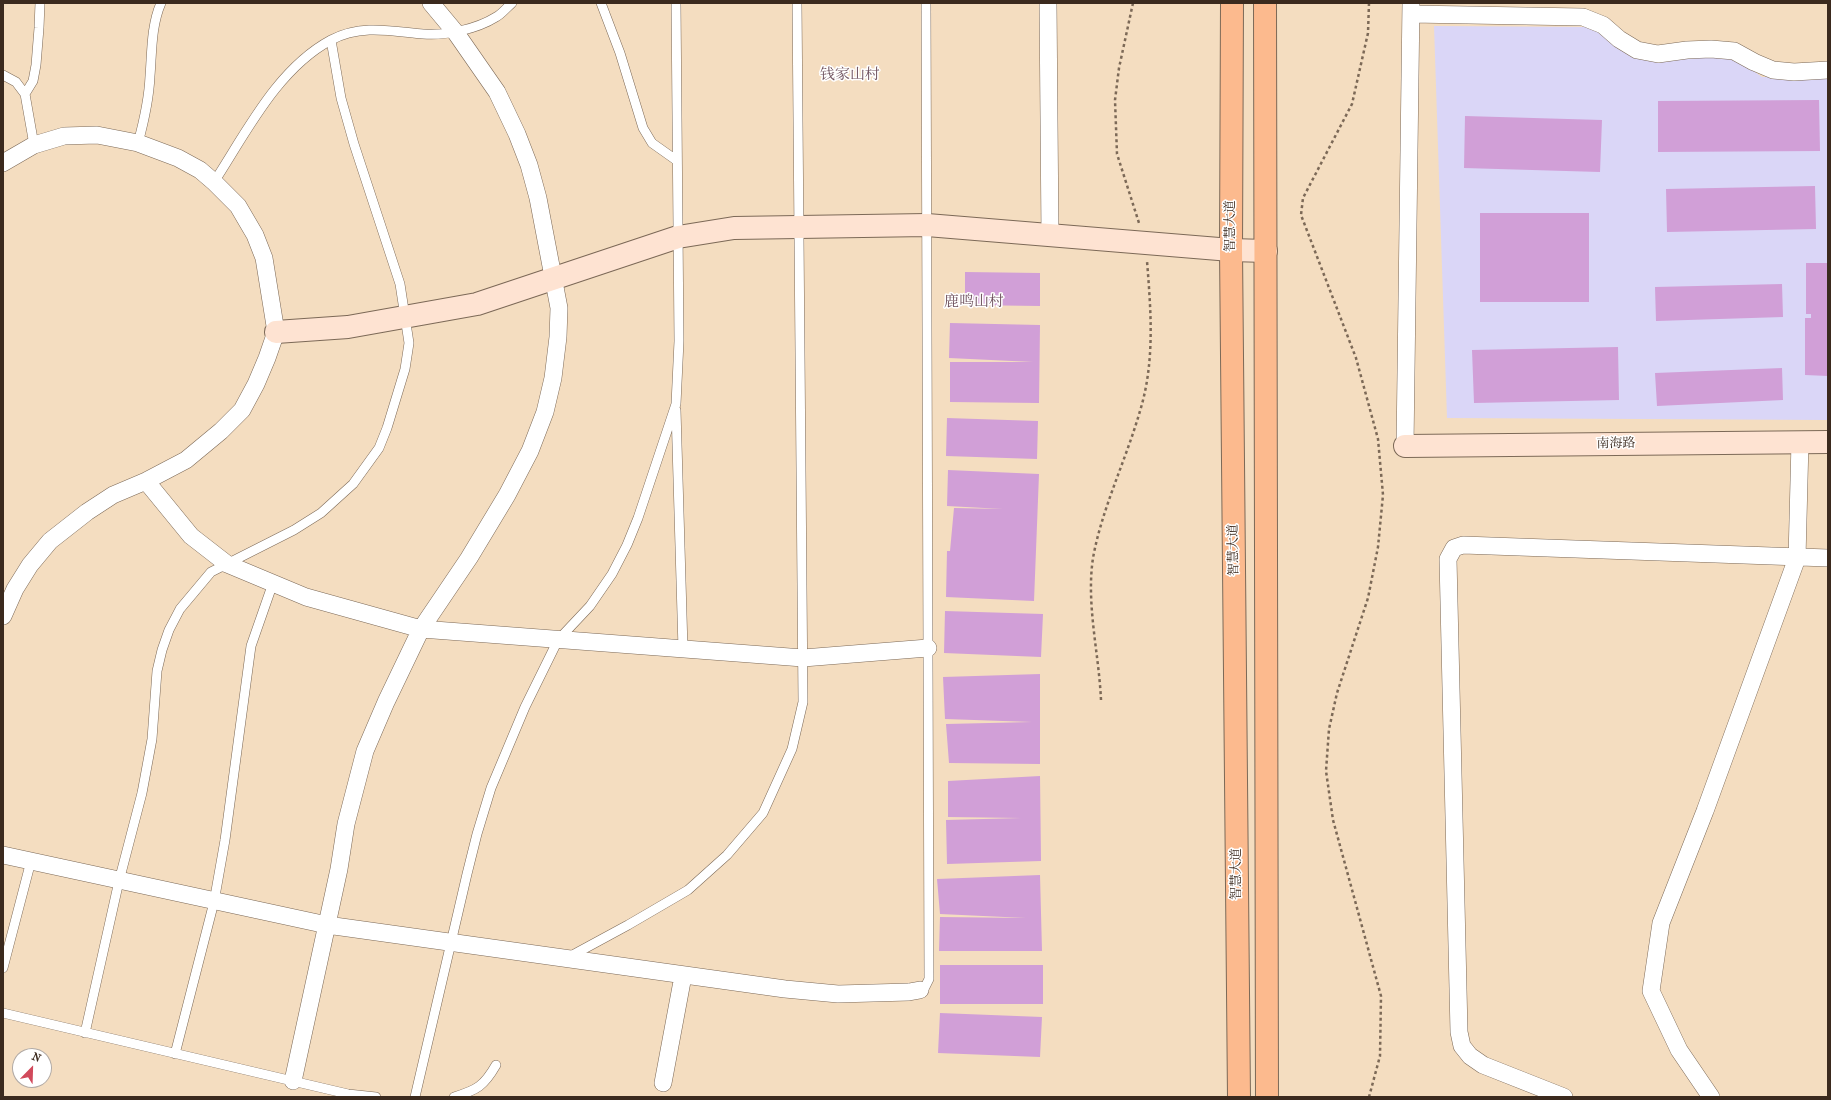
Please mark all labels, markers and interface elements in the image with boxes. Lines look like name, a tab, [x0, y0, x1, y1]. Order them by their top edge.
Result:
district label: 钱家山村	[820, 66, 880, 84]
street label: 智慧大道	[1223, 200, 1239, 252]
district label: 鹿鸣山村	[944, 293, 1004, 311]
street label: 南海路	[1596, 436, 1636, 452]
street label: 智慧大道	[1226, 524, 1242, 576]
street label: 智慧大道	[1229, 848, 1245, 900]
north arrow	[12, 1048, 52, 1088]
text: N	[30, 1050, 43, 1065]

